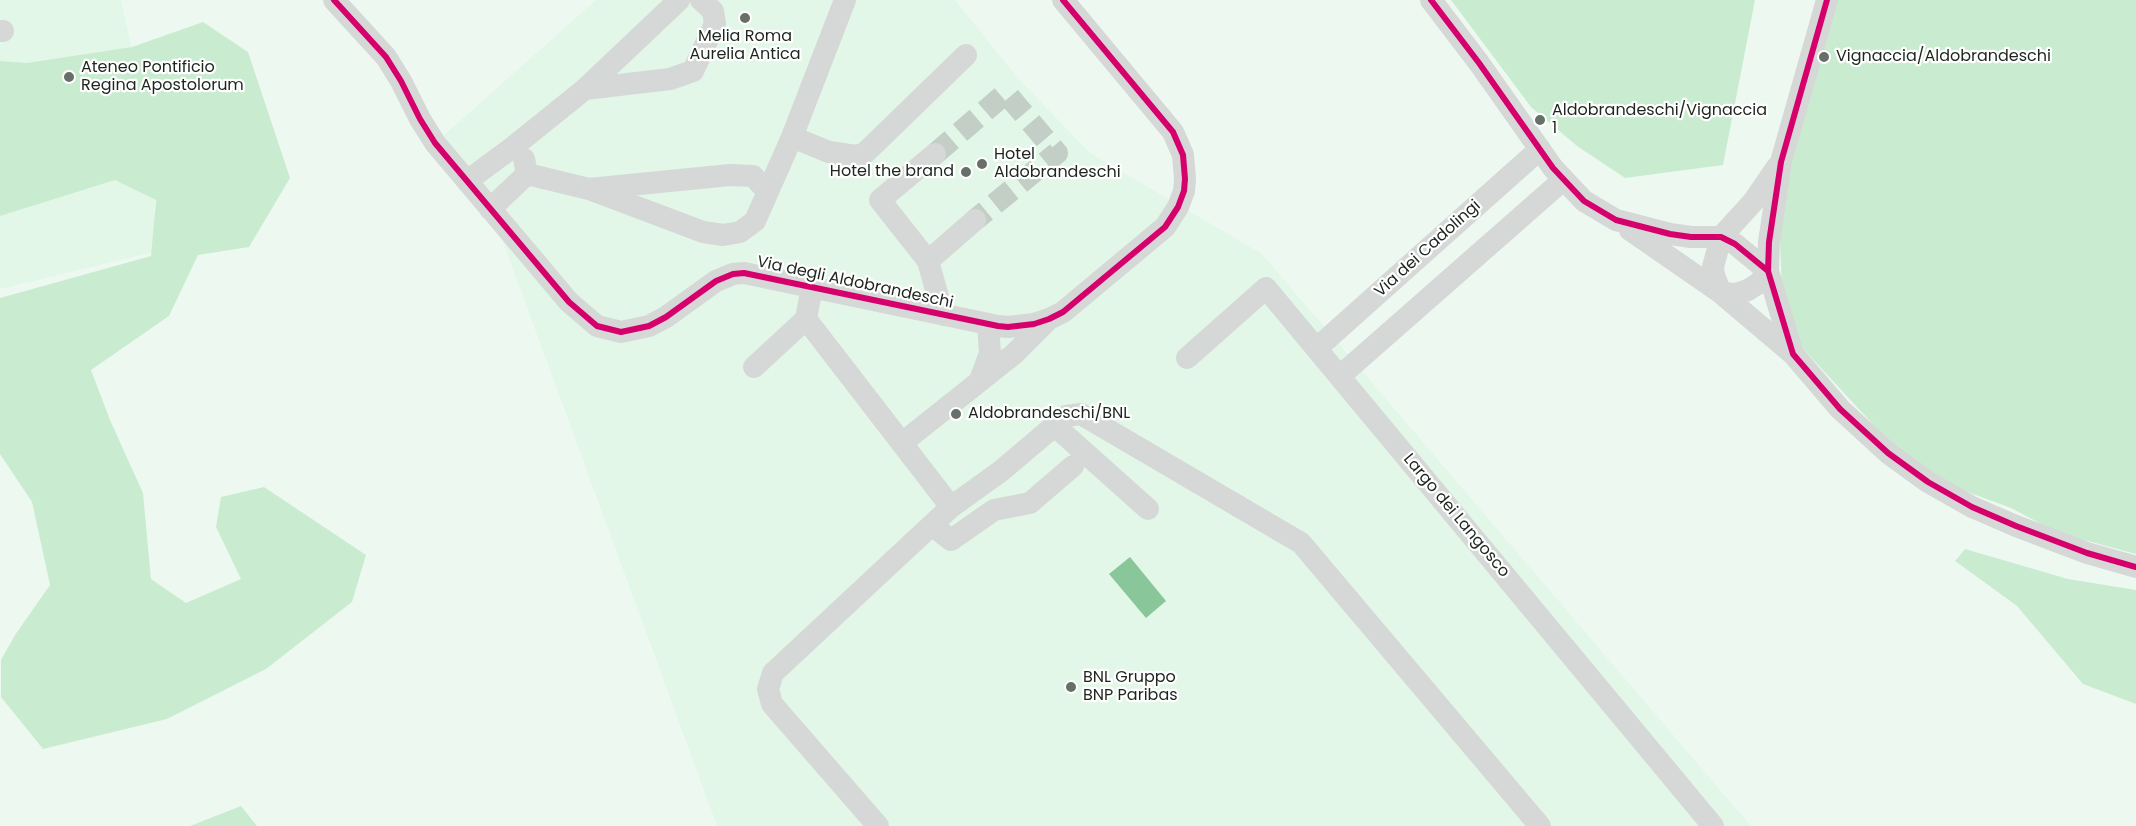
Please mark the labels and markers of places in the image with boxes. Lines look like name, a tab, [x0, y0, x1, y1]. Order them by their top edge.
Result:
marker: Melia Roma Aurelia Antica	[738, 11, 752, 25]
place label: Melia Roma Aurelia Antica	[689, 27, 801, 65]
place label: Vignaccia/Aldobrandeschi	[1836, 47, 2051, 67]
marker: Vignaccia/Aldobrandeschi	[1817, 50, 1831, 64]
place label: Ateneo Pontificio Regina Apostolorum	[81, 58, 244, 96]
marker: Ateneo Pontificio Regina Apostolorum	[62, 70, 76, 84]
place label: Aldobrandeschi/Vignaccia 1	[1552, 101, 1767, 139]
marker: Aldobrandeschi/Vignaccia 1	[1533, 113, 1547, 127]
place label: Hotel Aldobrandeschi	[994, 145, 1121, 183]
marker: Hotel Aldobrandeschi	[975, 157, 989, 171]
place label: Hotel the brand	[830, 162, 954, 182]
marker: Hotel the brand	[959, 165, 973, 179]
place label: Aldobrandeschi/BNL	[968, 404, 1130, 424]
marker: Aldobrandeschi/BNL	[949, 407, 963, 421]
place label: BNL Gruppo BNP Paribas	[1083, 668, 1178, 706]
marker: BNL Gruppo BNP Paribas	[1064, 680, 1078, 694]

